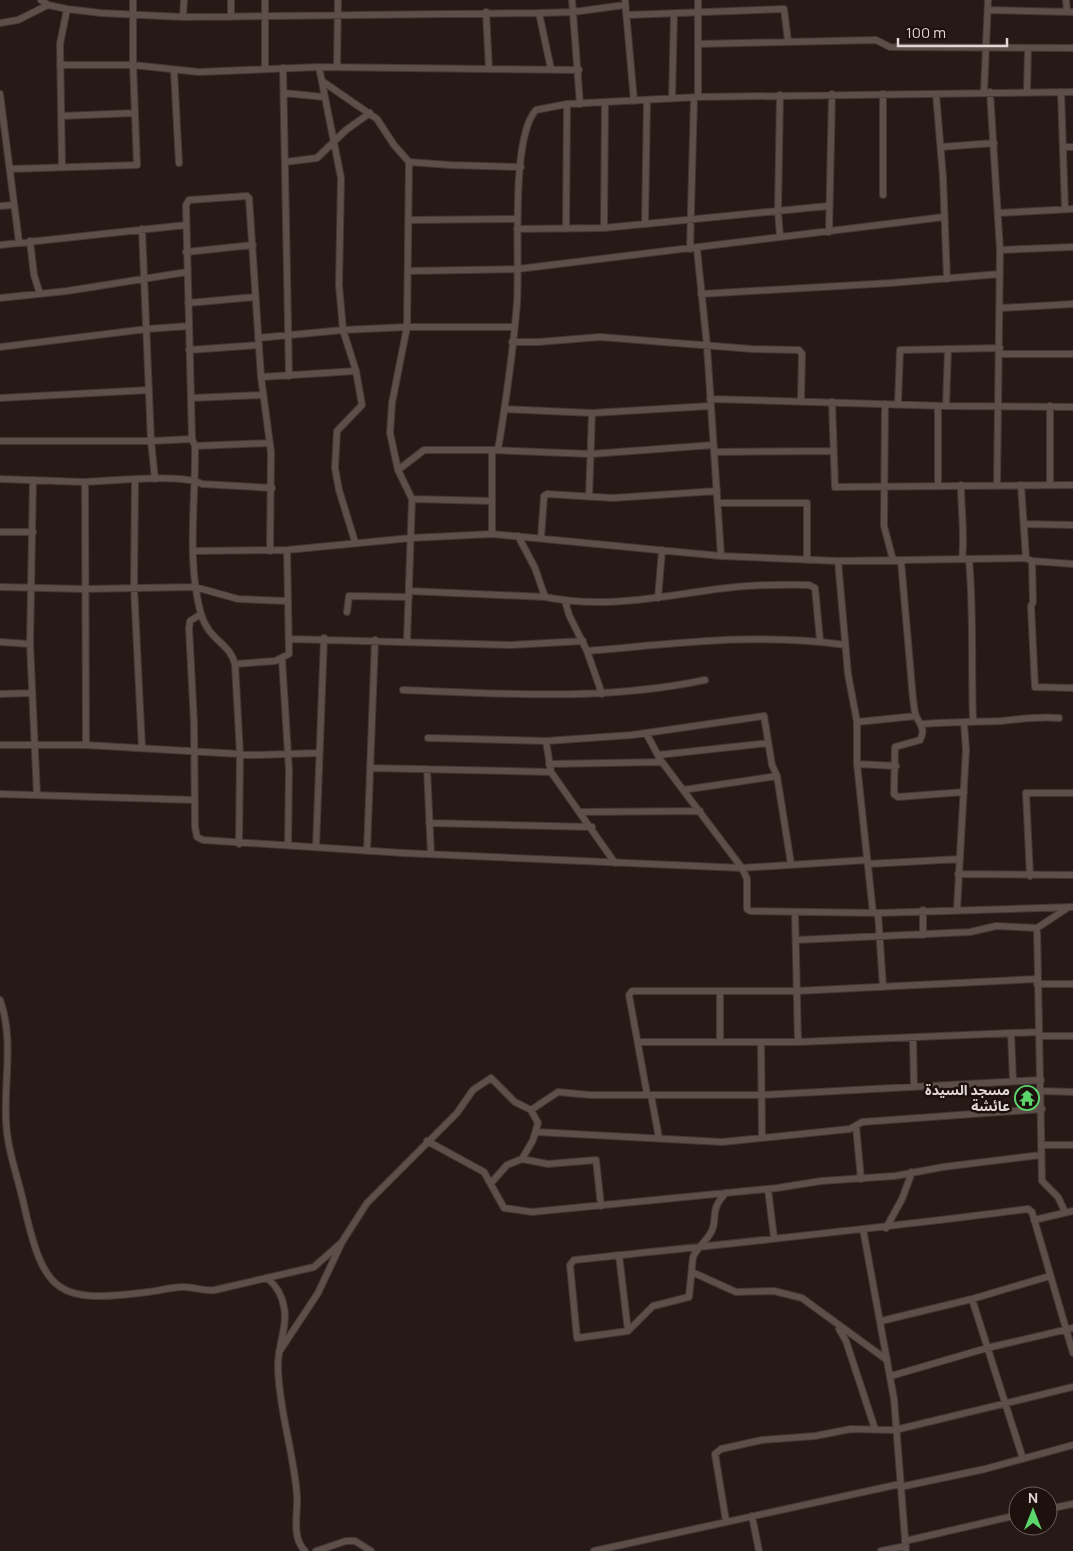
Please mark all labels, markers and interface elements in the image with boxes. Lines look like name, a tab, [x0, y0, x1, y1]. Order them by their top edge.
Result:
scale bar	[898, 15, 1007, 47]
text: 100 m	[906, 22, 946, 43]
place label: مسجد السيدة عائشة	[925, 1080, 1010, 1115]
temple icon: مسجد السيدة عائشة	[1014, 1085, 1040, 1111]
north arrow	[1008, 1486, 1058, 1536]
text: N	[1028, 1488, 1038, 1507]

